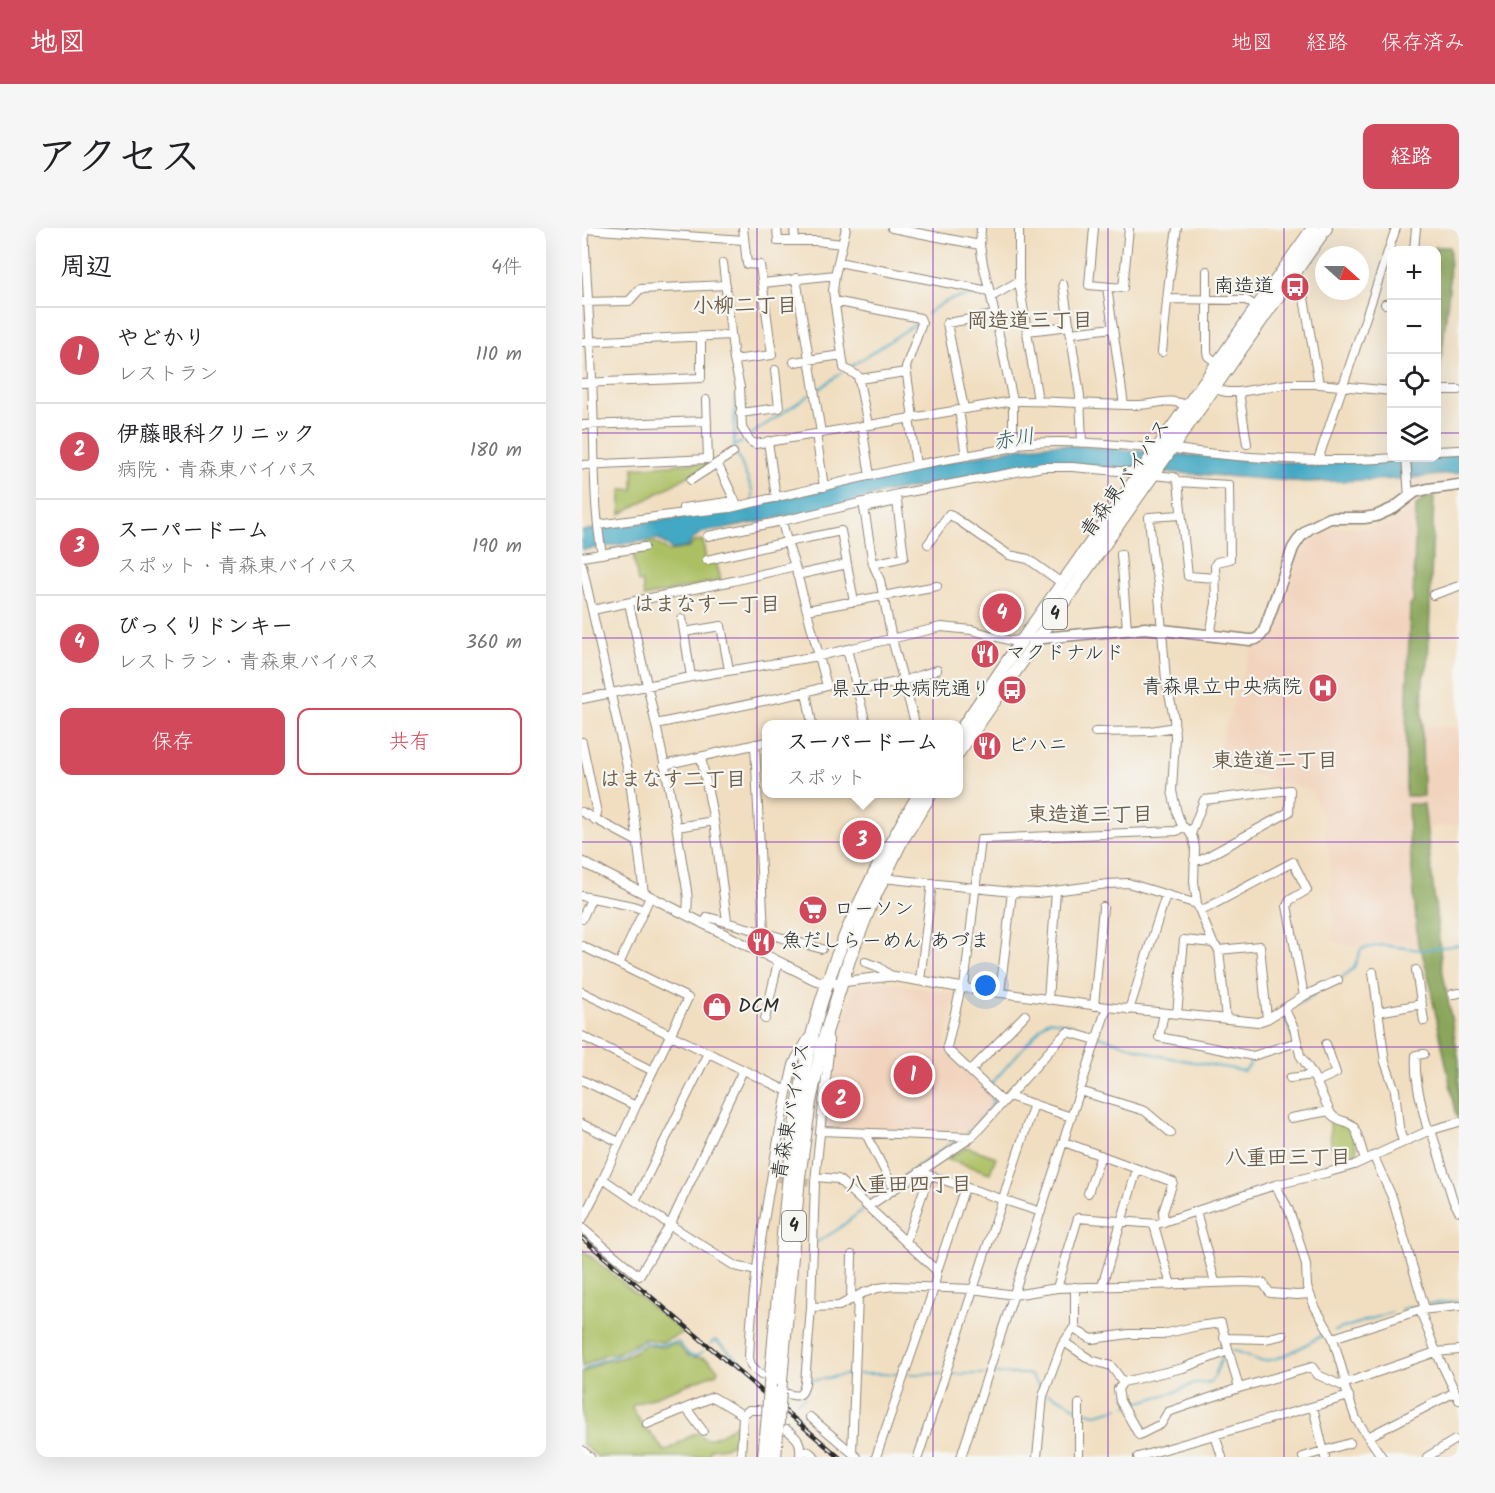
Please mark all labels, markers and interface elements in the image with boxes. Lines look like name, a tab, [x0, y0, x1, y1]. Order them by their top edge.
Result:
text: 地図	[30, 21, 86, 66]
text: 地図	[1231, 27, 1273, 60]
text: 経路	[1306, 27, 1348, 60]
text: 保存済み	[1381, 27, 1465, 60]
button: 経路	[1363, 124, 1459, 189]
text: アクセス	[36, 125, 201, 192]
north arrow	[1315, 246, 1369, 300]
map controls	[1387, 246, 1441, 462]
button: +	[1387, 246, 1441, 300]
text: 周辺	[60, 247, 112, 289]
text: 4件	[491, 252, 522, 284]
place label: 南造道	[1214, 271, 1274, 303]
bus stop icon: 南造道	[1279, 271, 1311, 303]
district label: 小柳二丁目	[693, 290, 798, 323]
button: −	[1387, 300, 1441, 354]
district label: 岡造道三丁目	[967, 305, 1093, 338]
text: やどかり	[117, 322, 206, 357]
text: 1	[76, 339, 83, 371]
text: 110 m	[476, 339, 522, 371]
button: locate	[1387, 354, 1441, 408]
text: レストラン	[117, 359, 219, 391]
button: layers	[1387, 408, 1441, 462]
street label: 青森東バイパス	[1073, 413, 1179, 545]
text: 伊藤眼科クリニック	[117, 418, 315, 453]
water label: 赤川	[991, 420, 1037, 460]
text: 2	[74, 435, 85, 467]
text: 180 m	[470, 435, 522, 467]
text: 病院 · 青森東バイパス	[117, 455, 317, 487]
text: スーパードーム	[117, 514, 269, 549]
text: 3	[74, 531, 85, 563]
text: 190 m	[472, 531, 522, 563]
text: スポット · 青森東バイパス	[117, 551, 357, 583]
district label: はまなす一丁目	[634, 589, 781, 622]
pin: 4	[982, 590, 1022, 636]
road number: 4	[1043, 599, 1067, 629]
text: びっくりドンキー	[117, 610, 293, 645]
text: 4	[74, 627, 85, 659]
text: 360 m	[466, 627, 522, 659]
restaurant icon: マクドナルド	[969, 638, 1001, 670]
place label: マクドナルド	[1006, 638, 1124, 670]
text: レストラン · 青森東バイパス	[117, 647, 379, 679]
place label: 青森県立中央病院	[1142, 672, 1302, 704]
hospital icon: 青森県立中央病院	[1307, 672, 1339, 704]
place label: 県立中央病院通り	[831, 674, 991, 706]
bus stop icon: 県立中央病院通り	[996, 674, 1028, 706]
button: 保存	[60, 708, 285, 775]
button: 共有	[297, 708, 522, 775]
popup	[762, 720, 963, 798]
text: スーパードーム	[786, 726, 939, 761]
restaurant icon: ビハニ	[971, 730, 1003, 762]
place label: ビハニ	[1008, 730, 1068, 762]
district label: 東造道二丁目	[1212, 745, 1338, 778]
text: スポット	[786, 763, 866, 795]
district label: はまなす二丁目	[600, 764, 747, 797]
district label: 東造道三丁目	[1027, 799, 1153, 832]
pin: 3	[842, 818, 882, 862]
supermarket icon: ローソン	[797, 894, 829, 926]
place label: ローソン	[834, 894, 914, 926]
restaurant icon: 魚だしらーめん あづま	[745, 926, 777, 958]
place label: 魚だしらーめん あづま	[782, 926, 990, 958]
your location	[971, 971, 1000, 1000]
shop icon: DCM	[701, 991, 733, 1023]
place label: DCM	[738, 991, 779, 1023]
street label: 青森東バイパス	[764, 1039, 820, 1183]
pin: 1	[894, 1052, 932, 1098]
pin: 2	[822, 1076, 860, 1122]
district label: 八重田三丁目	[1225, 1142, 1351, 1175]
district label: 八重田四丁目	[846, 1169, 972, 1202]
road number: 4	[782, 1211, 806, 1241]

